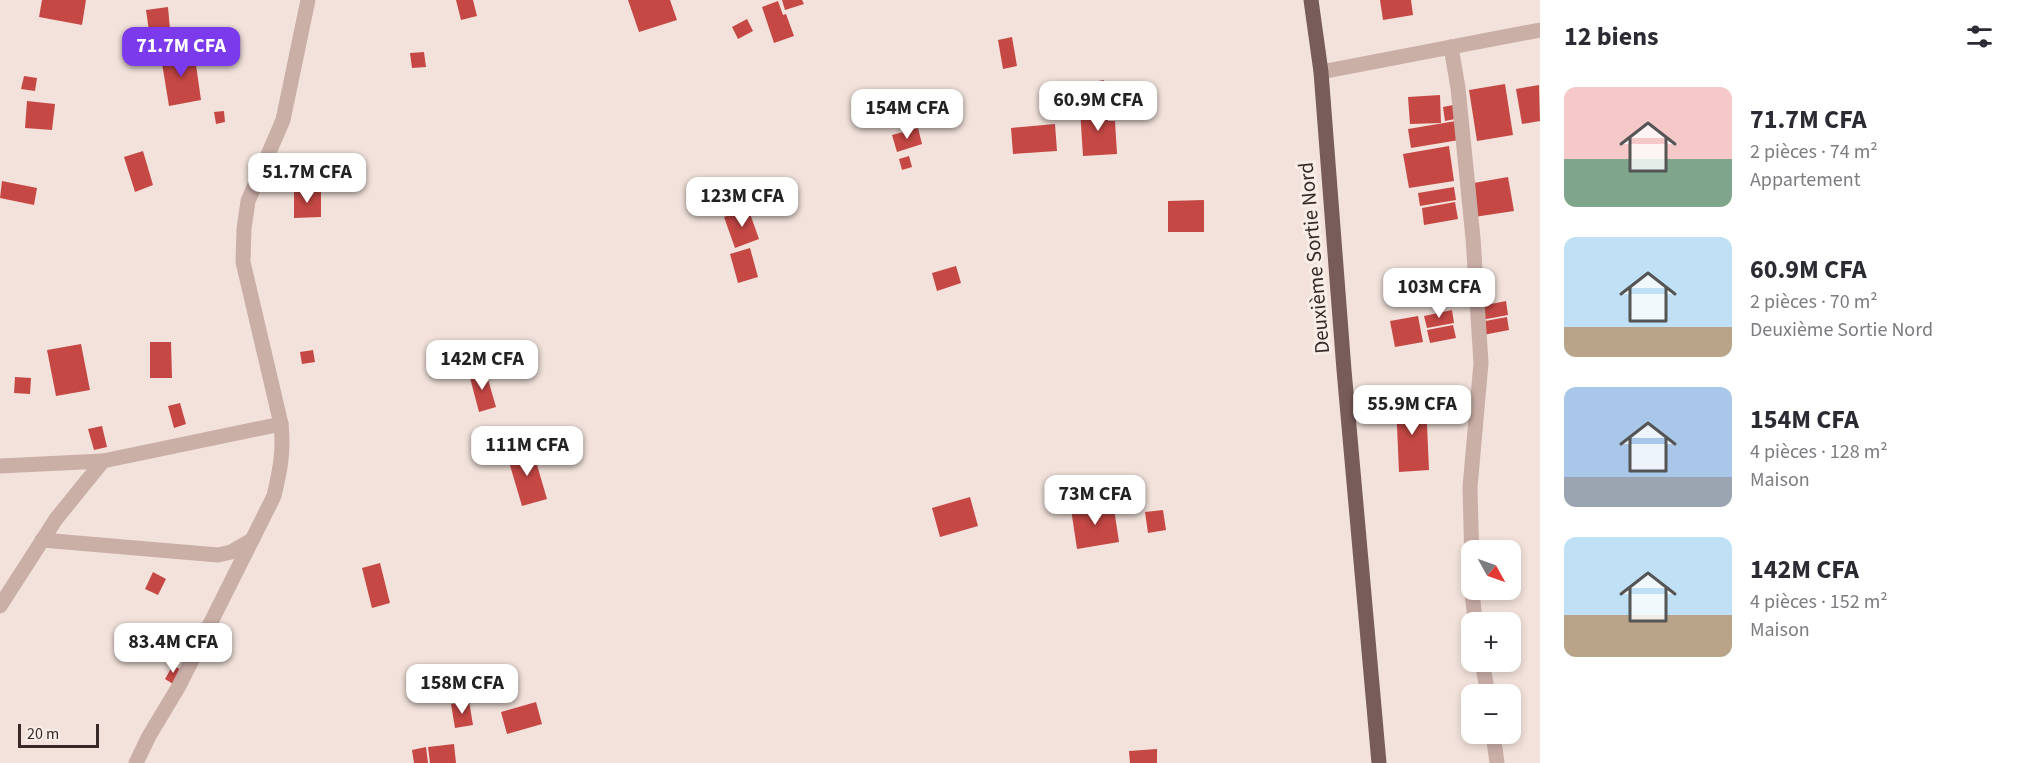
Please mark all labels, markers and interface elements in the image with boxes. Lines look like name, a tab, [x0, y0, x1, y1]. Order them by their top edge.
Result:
text: 12 biens	[1564, 18, 1659, 55]
icon: filters	[1963, 20, 1996, 53]
pin: 71.7M CFA	[112, 27, 250, 78]
text: 71.7M CFA	[136, 32, 226, 60]
pin: 60.9M CFA	[1029, 81, 1167, 132]
text: 60.9M CFA	[1053, 86, 1143, 114]
pin: 154M CFA	[845, 89, 969, 140]
text: 154M CFA	[865, 94, 949, 122]
text: 71.7M CFA	[1750, 101, 1867, 138]
icon: home	[1612, 111, 1684, 183]
text: 2 pièces · 74 m²	[1750, 138, 1878, 166]
pin: 51.7M CFA	[238, 153, 376, 204]
text: 51.7M CFA	[262, 158, 352, 186]
street label: Deuxième Sortie Nord	[1291, 161, 1337, 355]
text: Appartement	[1750, 166, 1860, 194]
pin: 123M CFA	[680, 177, 804, 228]
text: 123M CFA	[700, 182, 784, 210]
text: 60.9M CFA	[1750, 251, 1867, 288]
icon: home	[1612, 261, 1684, 333]
pin: 103M CFA	[1377, 268, 1501, 319]
text: 103M CFA	[1397, 273, 1481, 301]
text: 2 pièces · 70 m²	[1750, 288, 1878, 316]
text: Deuxième Sortie Nord	[1750, 316, 1933, 344]
pin: 142M CFA	[420, 340, 544, 391]
text: 142M CFA	[440, 345, 524, 373]
pin: 55.9M CFA	[1343, 385, 1481, 436]
text: 55.9M CFA	[1367, 390, 1457, 418]
text: 154M CFA	[1750, 401, 1859, 438]
icon: home	[1612, 411, 1684, 483]
pin: 111M CFA	[465, 426, 589, 477]
text: 111M CFA	[485, 431, 569, 459]
text: 4 pièces · 128 m²	[1750, 438, 1888, 466]
text: Maison	[1750, 466, 1810, 494]
pin: 73M CFA	[1040, 475, 1150, 526]
text: 73M CFA	[1058, 480, 1132, 508]
north arrow	[1461, 540, 1521, 600]
map controls	[1461, 540, 1521, 744]
text: 142M CFA	[1750, 551, 1859, 588]
icon: home	[1612, 561, 1684, 633]
text: 4 pièces · 152 m²	[1750, 588, 1888, 616]
button: +	[1461, 612, 1521, 672]
text: Maison	[1750, 616, 1810, 644]
pin: 83.4M CFA	[104, 623, 242, 674]
text: 83.4M CFA	[128, 628, 218, 656]
pin: 158M CFA	[400, 664, 524, 715]
text: 158M CFA	[420, 669, 504, 697]
button: −	[1461, 684, 1521, 744]
scale bar	[18, 721, 99, 748]
text: 20 m	[27, 723, 59, 745]

